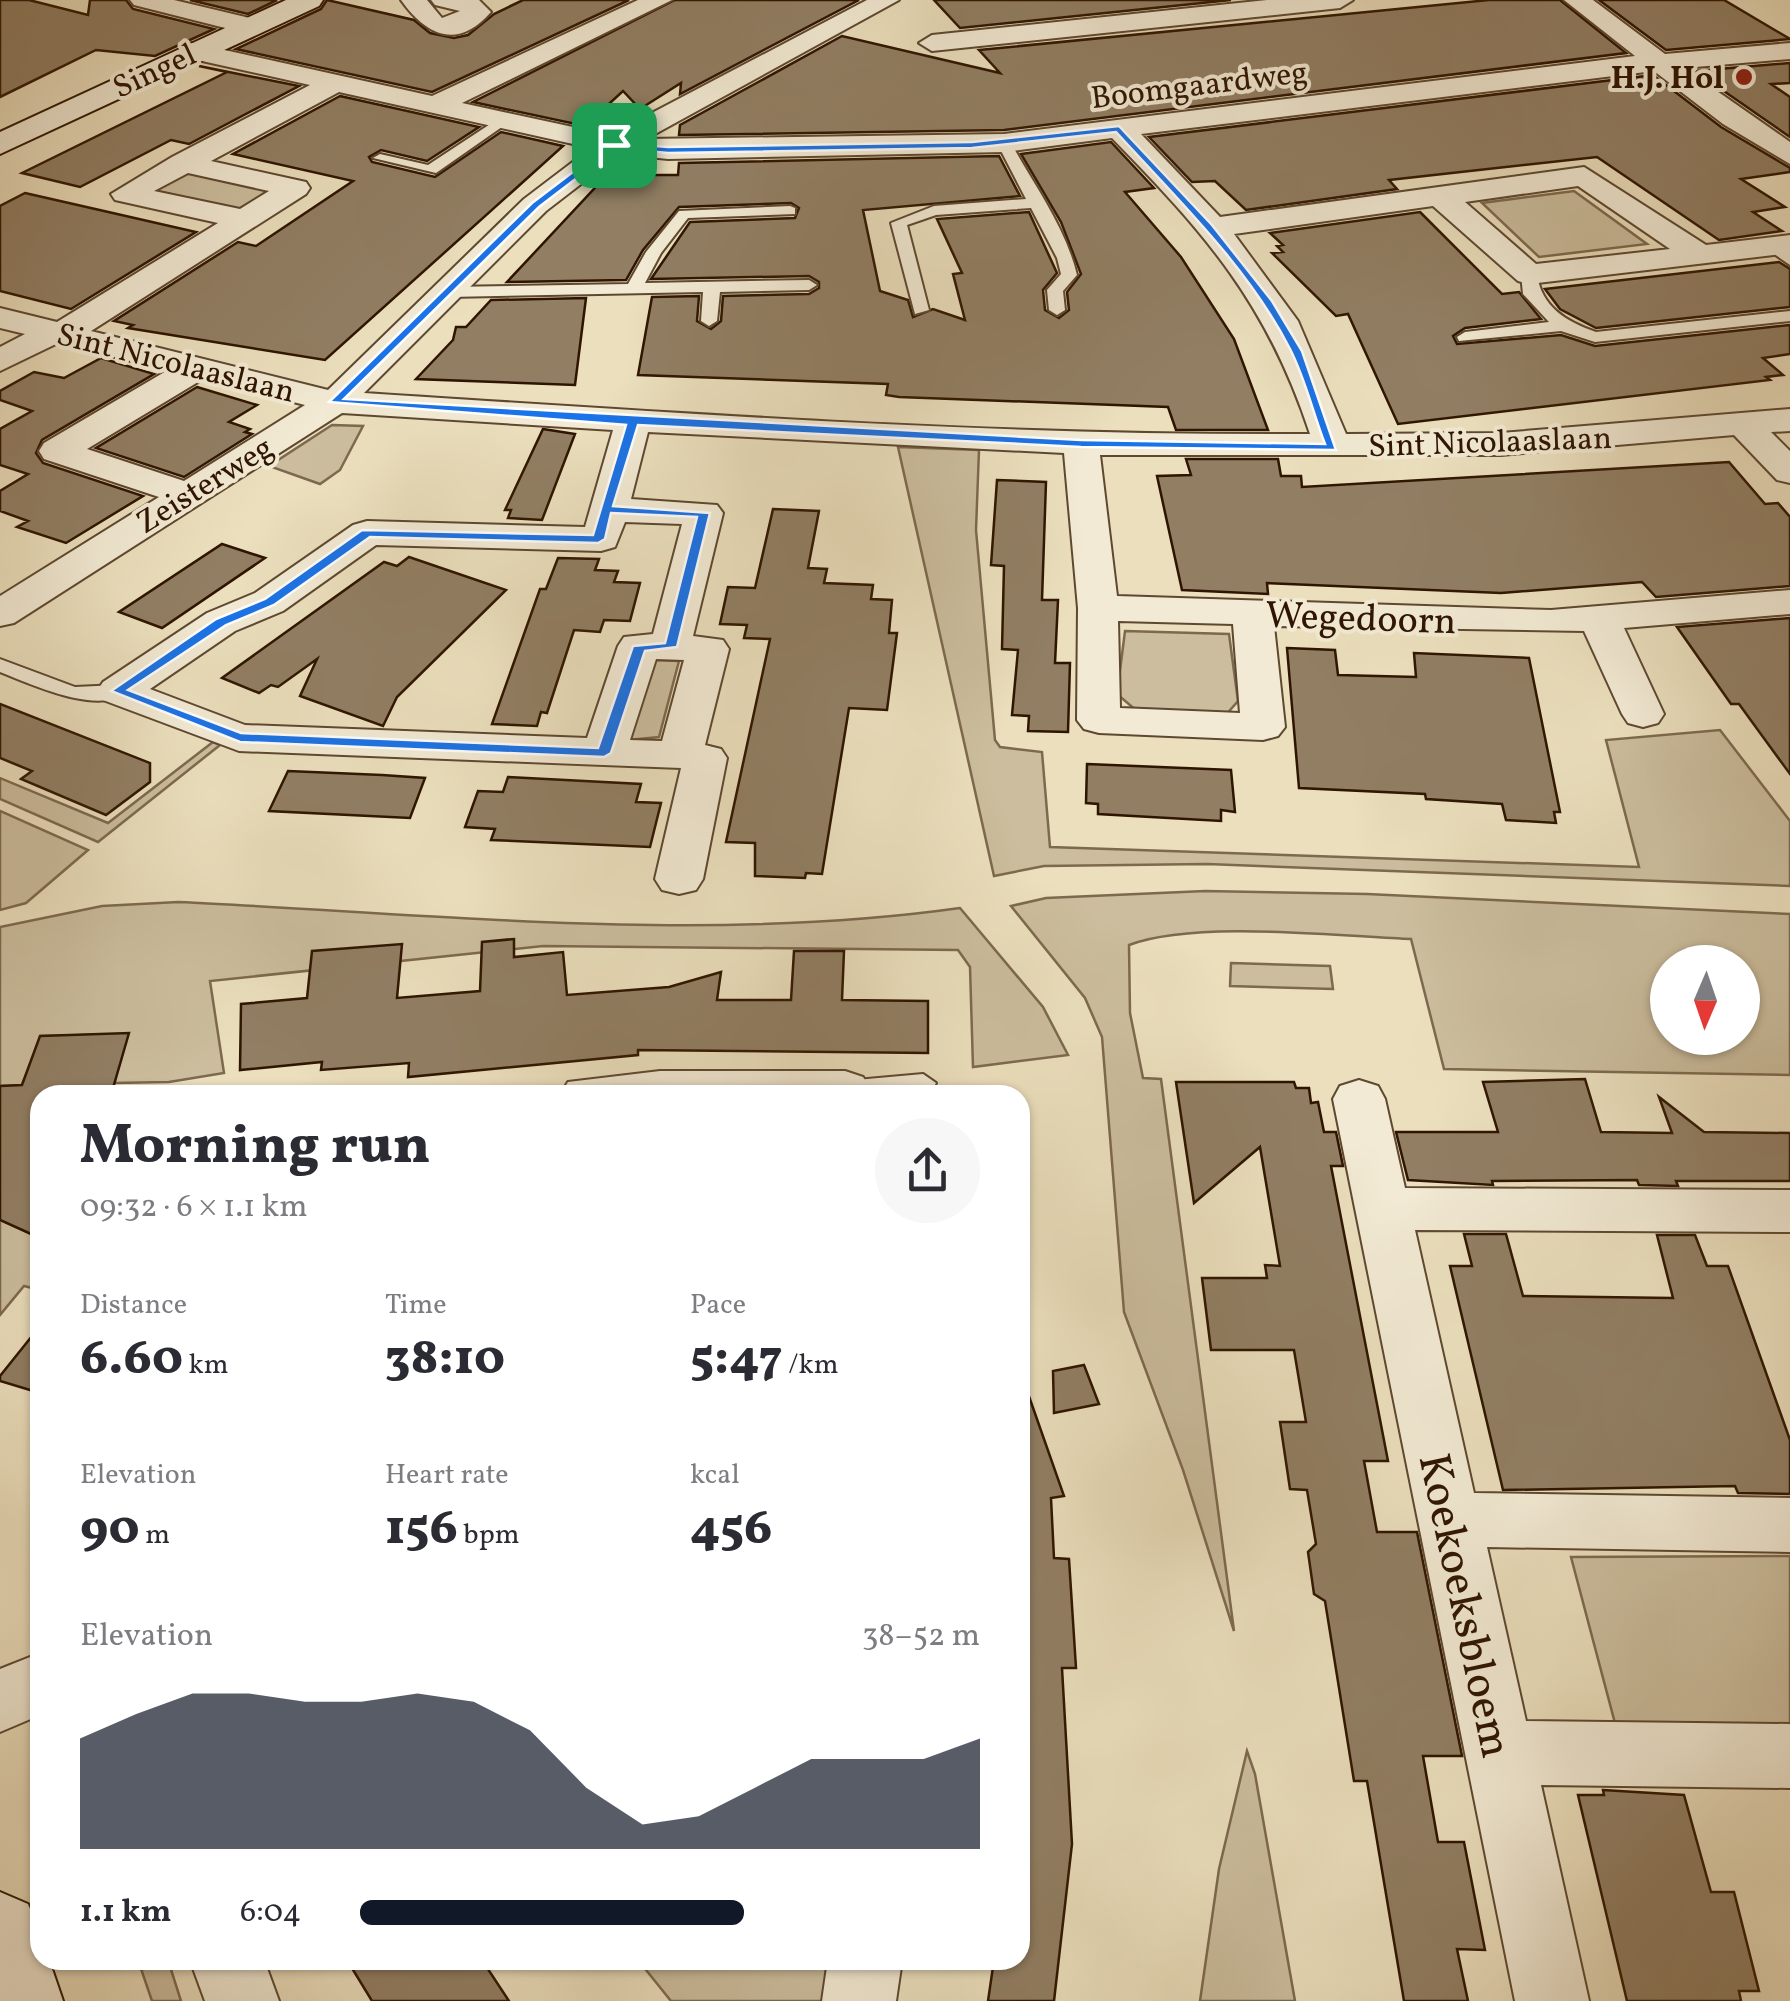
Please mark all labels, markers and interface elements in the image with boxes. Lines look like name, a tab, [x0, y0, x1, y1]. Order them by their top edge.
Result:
street label: Singel	[106, 34, 204, 111]
street label: Boomgaardweg	[1089, 52, 1310, 122]
place label: H.J. Hol	[1611, 58, 1724, 102]
marker: H.J. Hol	[1733, 66, 1755, 88]
pin	[572, 103, 657, 188]
icon: arrive	[587, 118, 642, 173]
street label: Sint Nicolaaslaan	[52, 314, 299, 416]
street label: Sint Nicolaaslaan	[1367, 418, 1613, 470]
street label: Zeisterweg	[129, 427, 283, 546]
street label: Wegedoorn	[1265, 591, 1457, 650]
north arrow	[1650, 945, 1760, 1055]
map controls	[1650, 945, 1760, 1055]
text: Morning run	[80, 1110, 430, 1186]
button: share	[875, 1118, 980, 1223]
text: 09:32 · 6 × 1.1 km	[80, 1186, 308, 1230]
text: Distance	[80, 1286, 187, 1325]
text: Time	[385, 1286, 446, 1325]
text: Pace	[690, 1286, 746, 1325]
text: 6.60	[80, 1325, 183, 1395]
text: 38:10	[385, 1325, 505, 1395]
text: 5:47	[690, 1325, 783, 1395]
text: km	[183, 1346, 229, 1385]
text: /km	[783, 1346, 838, 1385]
street label: Koekoeksbloem	[1400, 1448, 1526, 1764]
text: Elevation	[80, 1456, 196, 1495]
text: Heart rate	[385, 1456, 509, 1495]
text: kcal	[690, 1456, 740, 1495]
text: 90	[80, 1495, 140, 1565]
text: 156	[385, 1495, 458, 1565]
text: 456	[690, 1495, 772, 1565]
text: m	[140, 1516, 170, 1555]
text: bpm	[458, 1516, 520, 1555]
text: Elevation	[80, 1615, 213, 1659]
text: 38–52 m	[862, 1615, 980, 1659]
text: 1.1 km	[80, 1891, 172, 1935]
text: 6:04	[240, 1891, 301, 1935]

